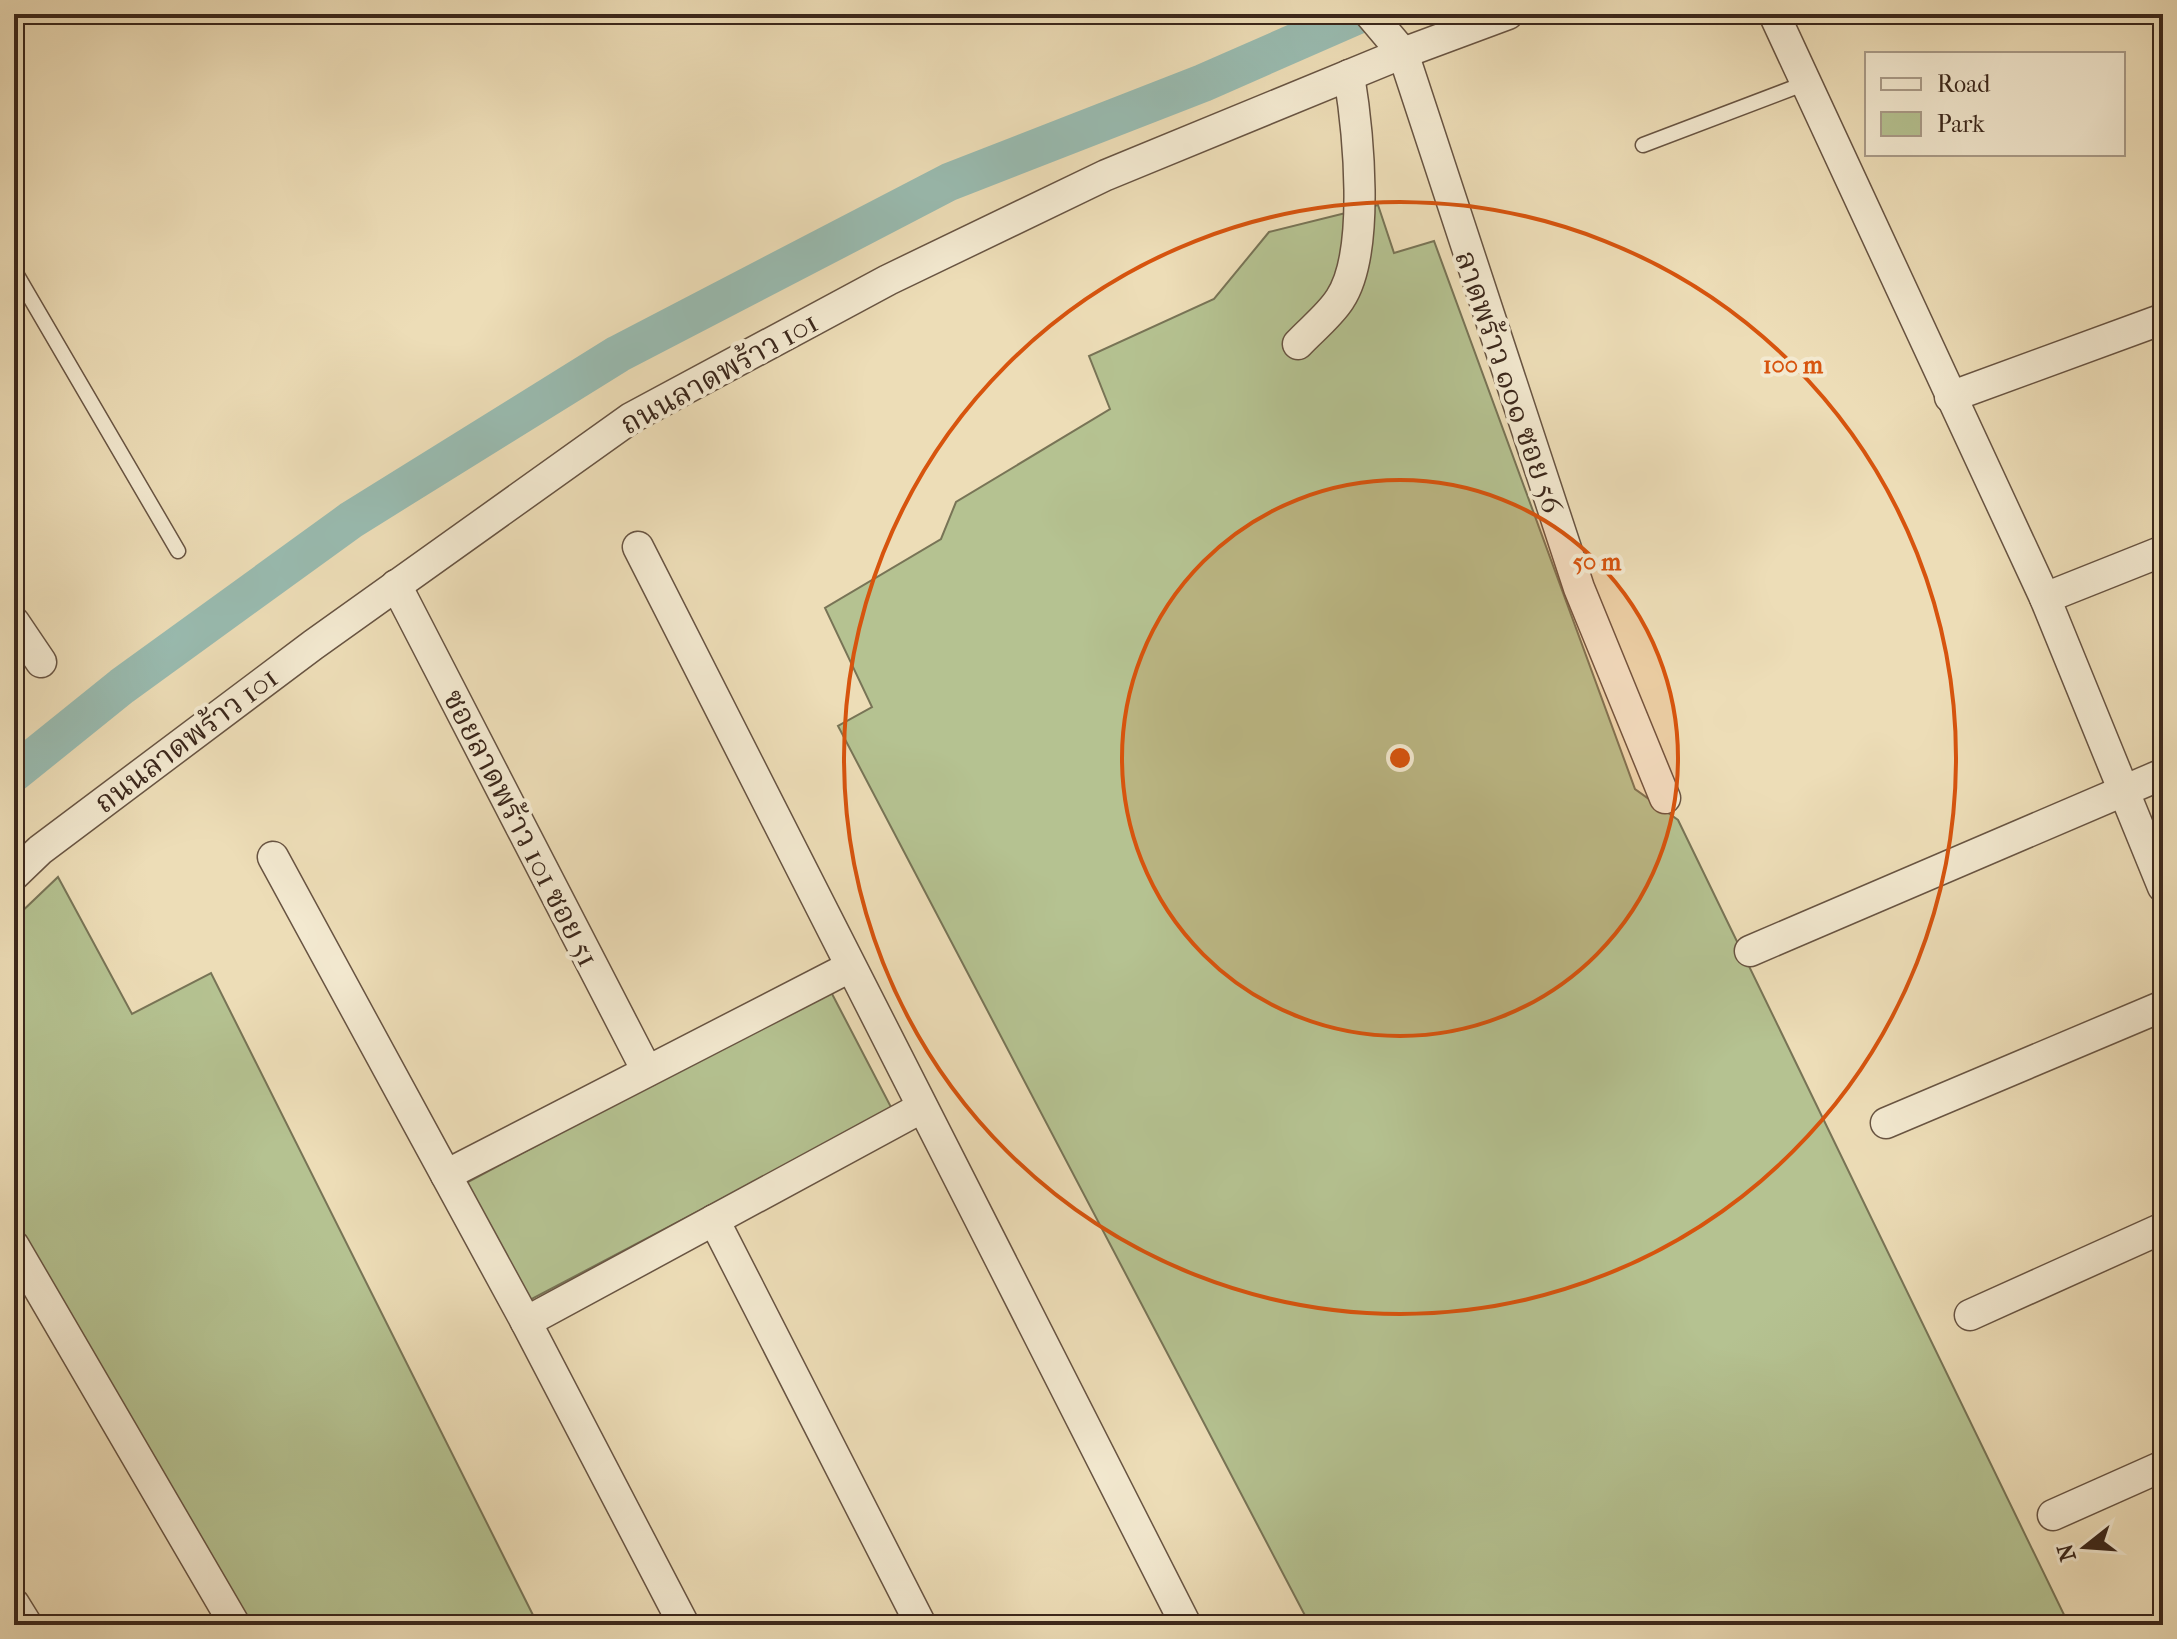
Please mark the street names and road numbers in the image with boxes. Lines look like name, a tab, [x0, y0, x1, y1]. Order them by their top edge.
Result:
street label: ลาดพร้าว ๑๐๑ ซอย 56	[1447, 246, 1570, 519]
street label: ถนนลาดพร้าว 101	[614, 305, 824, 442]
street label: ถนนลาดพร้าว 101	[88, 660, 285, 821]
street label: ซอยลาดพร้าว 101 ซอย 51	[435, 684, 606, 973]

